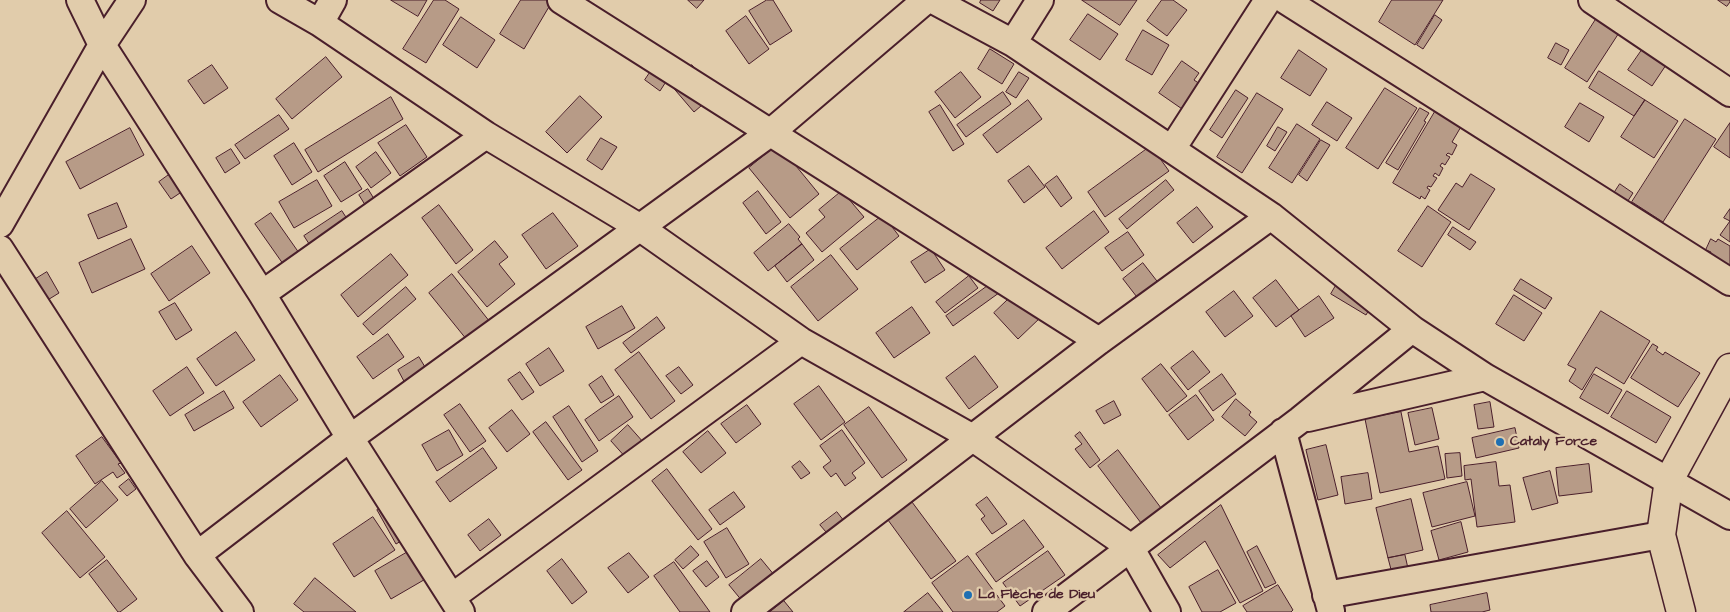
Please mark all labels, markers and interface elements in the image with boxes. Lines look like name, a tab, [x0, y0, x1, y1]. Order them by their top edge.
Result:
place label: Cataly Force	[1510, 434, 1597, 450]
marker: Cataly Force	[1494, 436, 1506, 448]
place label: La Flèche de Dieu	[978, 587, 1095, 603]
marker: La Flèche de Dieu	[962, 589, 974, 601]

